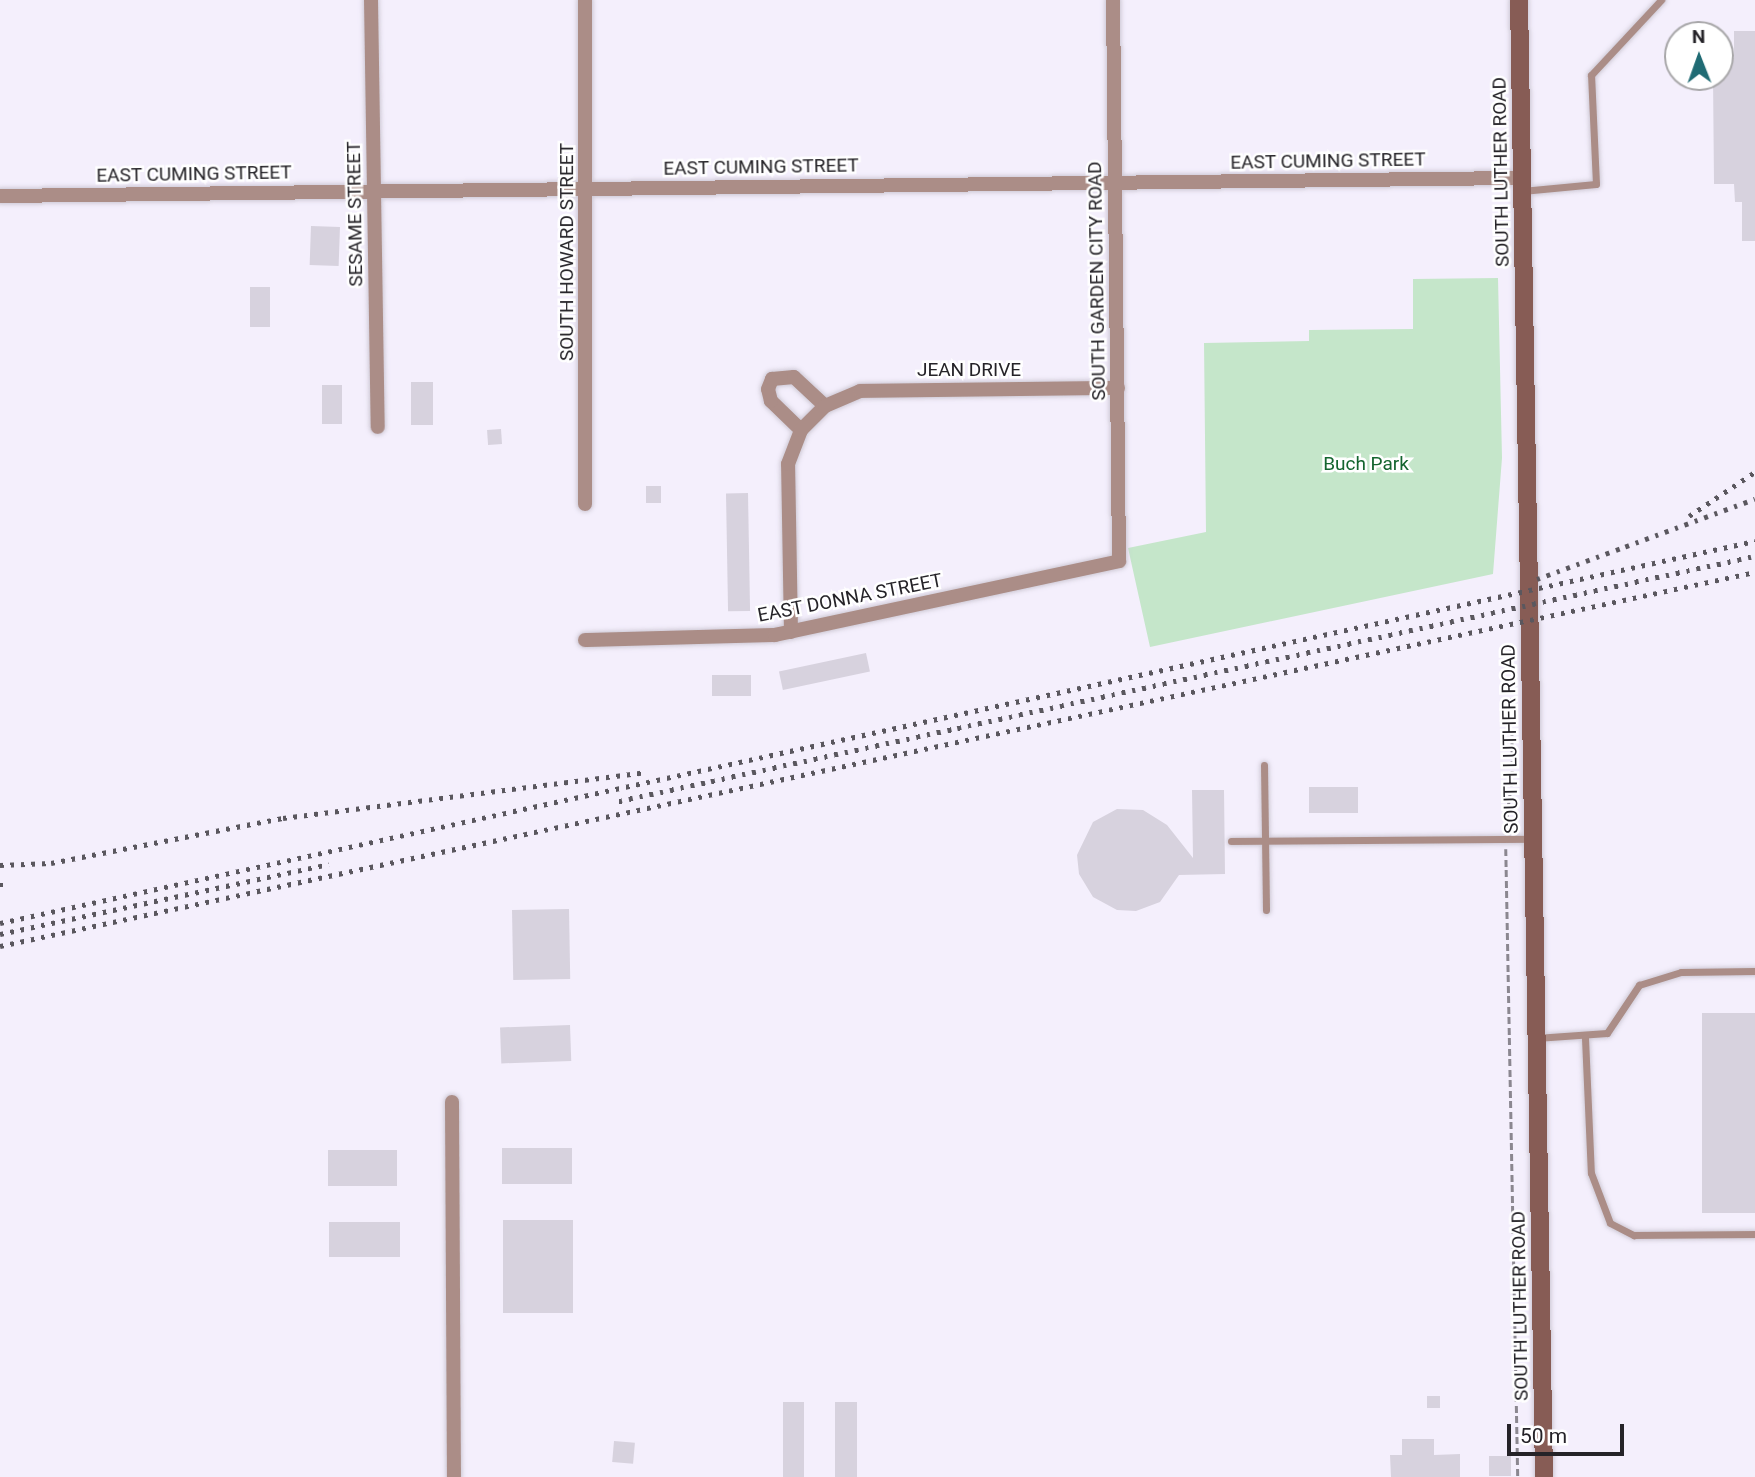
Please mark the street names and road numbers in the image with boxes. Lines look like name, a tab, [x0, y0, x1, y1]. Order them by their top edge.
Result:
street label: SOUTH LUTHER ROAD	[1488, 77, 1514, 267]
street label: SESAME STREET	[342, 141, 368, 287]
street label: SOUTH HOWARD STREET	[556, 143, 578, 361]
street label: EAST CUMING STREET	[1230, 148, 1426, 174]
street label: EAST CUMING STREET	[663, 154, 859, 180]
street label: EAST CUMING STREET	[96, 161, 292, 187]
street label: SOUTH GARDEN CITY ROAD	[1084, 161, 1110, 401]
street label: JEAN DRIVE	[917, 359, 1021, 381]
street label: EAST DONNA STREET	[756, 569, 944, 627]
street label: SOUTH LUTHER ROAD	[1497, 644, 1523, 834]
street label: SOUTH LUTHER ROAD	[1507, 1211, 1533, 1401]

